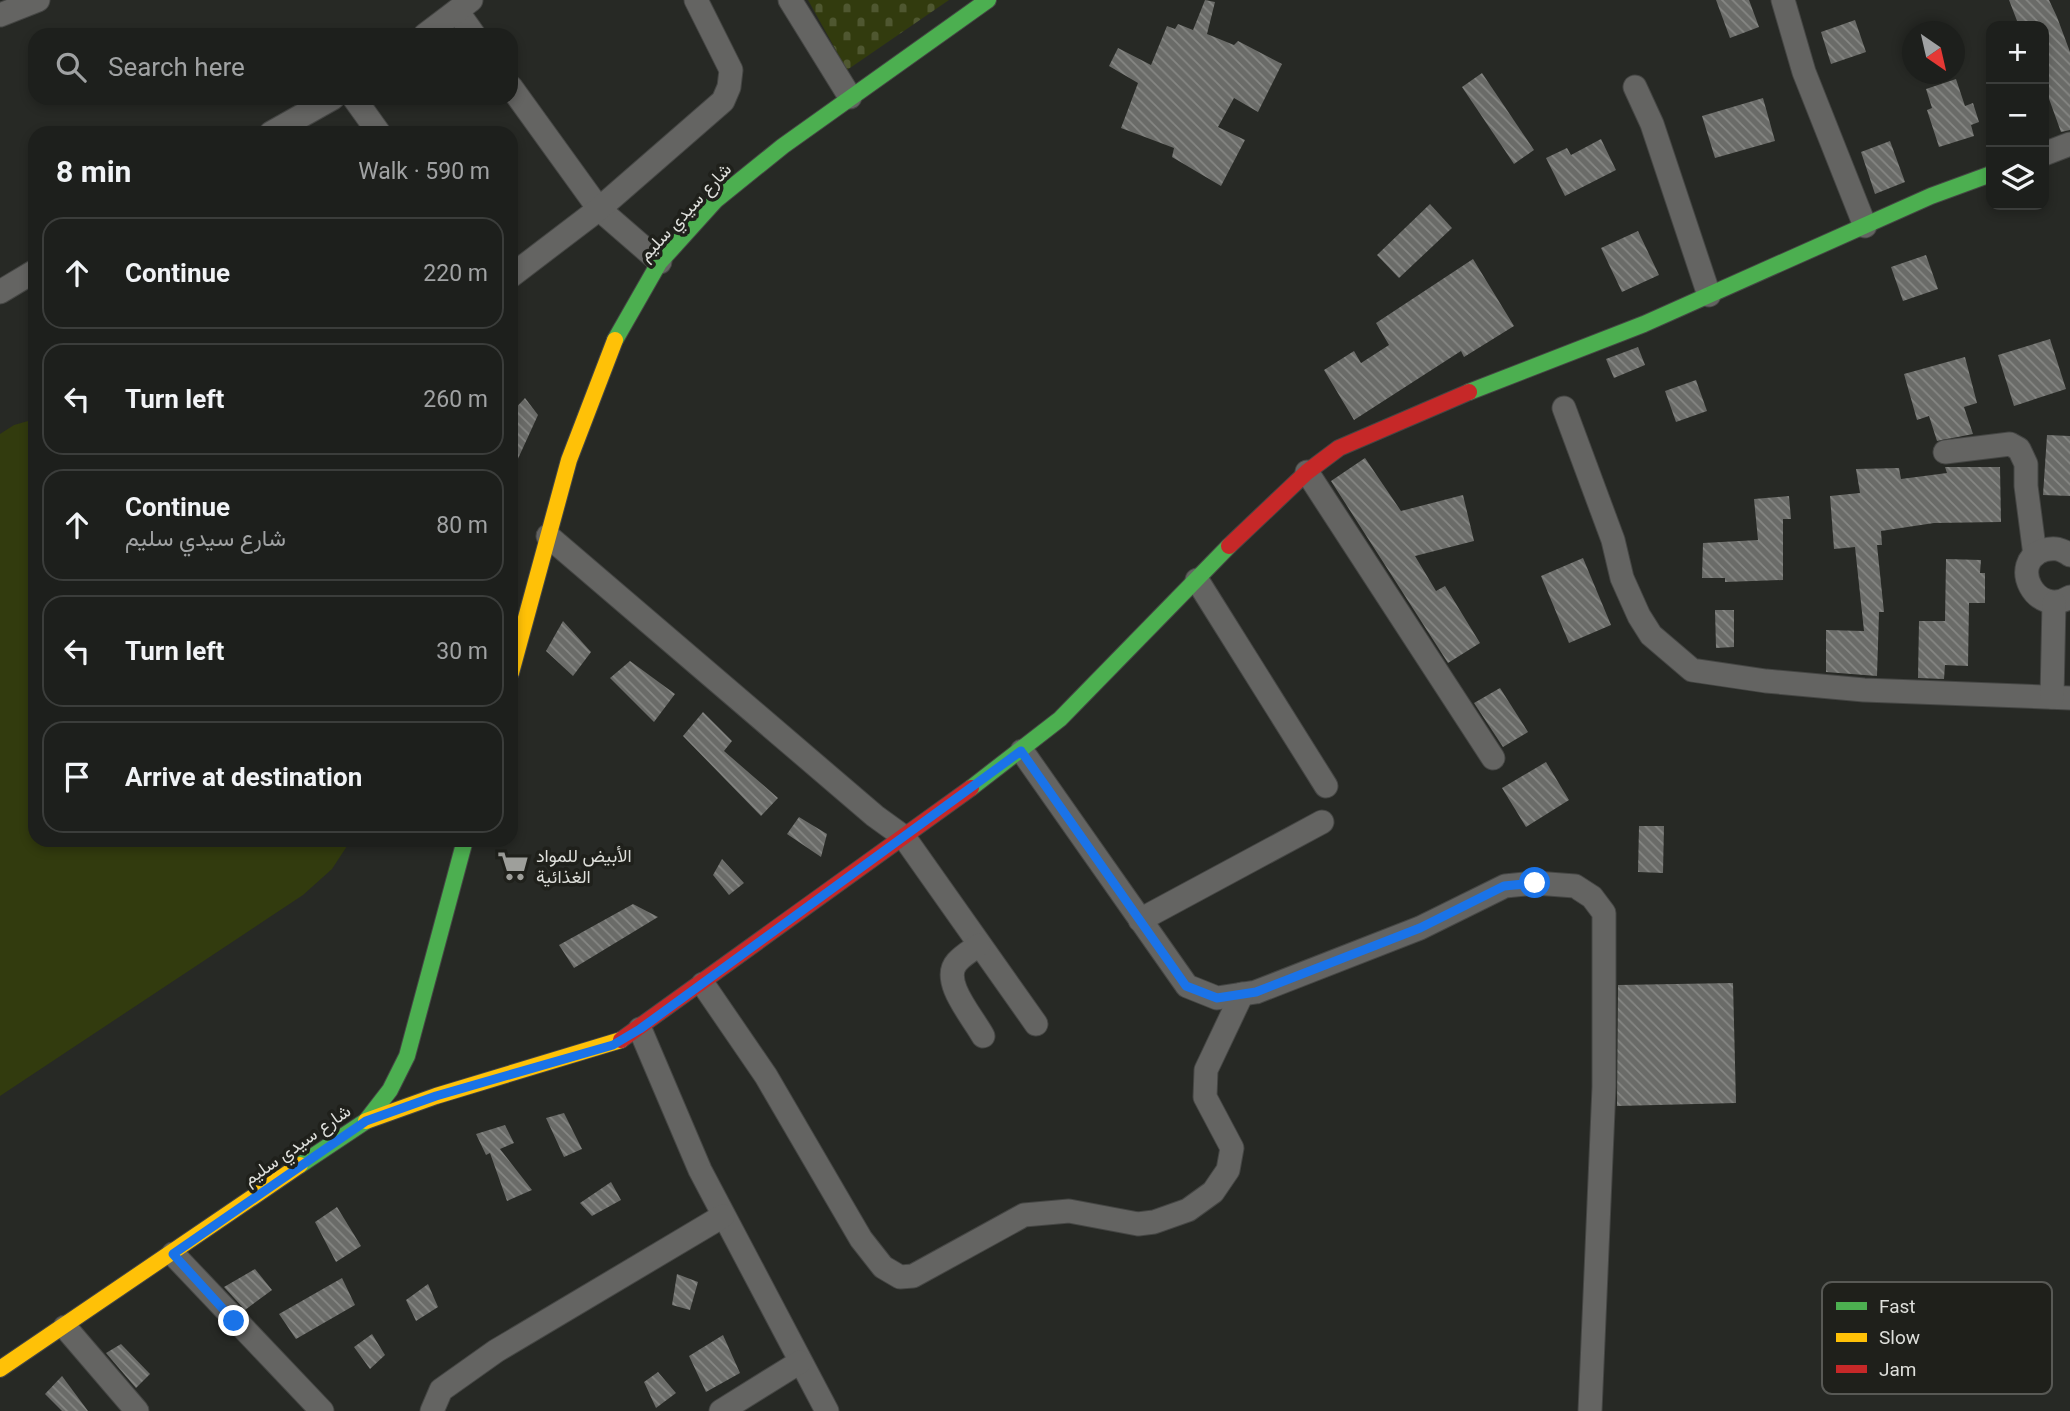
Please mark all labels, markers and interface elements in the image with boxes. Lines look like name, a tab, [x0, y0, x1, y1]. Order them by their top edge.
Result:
north arrow	[1902, 21, 1965, 84]
map controls	[1986, 21, 2049, 210]
button: +	[1986, 21, 2049, 84]
search box	[28, 28, 518, 105]
icon: search	[52, 48, 90, 86]
text: Search here	[108, 52, 245, 82]
button: −	[1986, 84, 2049, 147]
button: layers	[1986, 147, 2049, 210]
text: 8 min	[56, 154, 131, 189]
text: Walk · 590 m	[358, 158, 490, 185]
street label: شارع سيدي سليم	[634, 158, 739, 268]
icon: ahead	[58, 254, 96, 292]
text: Continue	[125, 258, 230, 288]
text: 220 m	[423, 260, 488, 287]
icon: left	[58, 380, 96, 418]
text: Turn left	[125, 384, 224, 414]
text: 260 m	[423, 386, 488, 413]
text: Continue	[125, 492, 230, 522]
icon: ahead	[58, 506, 96, 544]
text: 80 m	[436, 512, 488, 539]
text: شارع سيدي سليم	[125, 525, 286, 552]
icon: left	[58, 632, 96, 670]
text: Turn left	[125, 636, 224, 666]
text: 30 m	[436, 638, 488, 665]
icon: arrive	[58, 758, 96, 796]
text: Arrive at destination	[125, 762, 362, 792]
place label: الأبيض للمواد الغذائية	[536, 845, 632, 887]
supermarket icon: الأبيض للمواد الغذائية	[496, 849, 530, 883]
route start	[1519, 867, 1550, 898]
street label: شارع سيدي سليم	[239, 1100, 357, 1193]
legend	[1822, 1282, 2052, 1394]
text: Fast	[1879, 1295, 1916, 1318]
route end	[218, 1305, 249, 1336]
text: Slow	[1879, 1326, 1920, 1349]
text: Jam	[1879, 1358, 1916, 1381]

